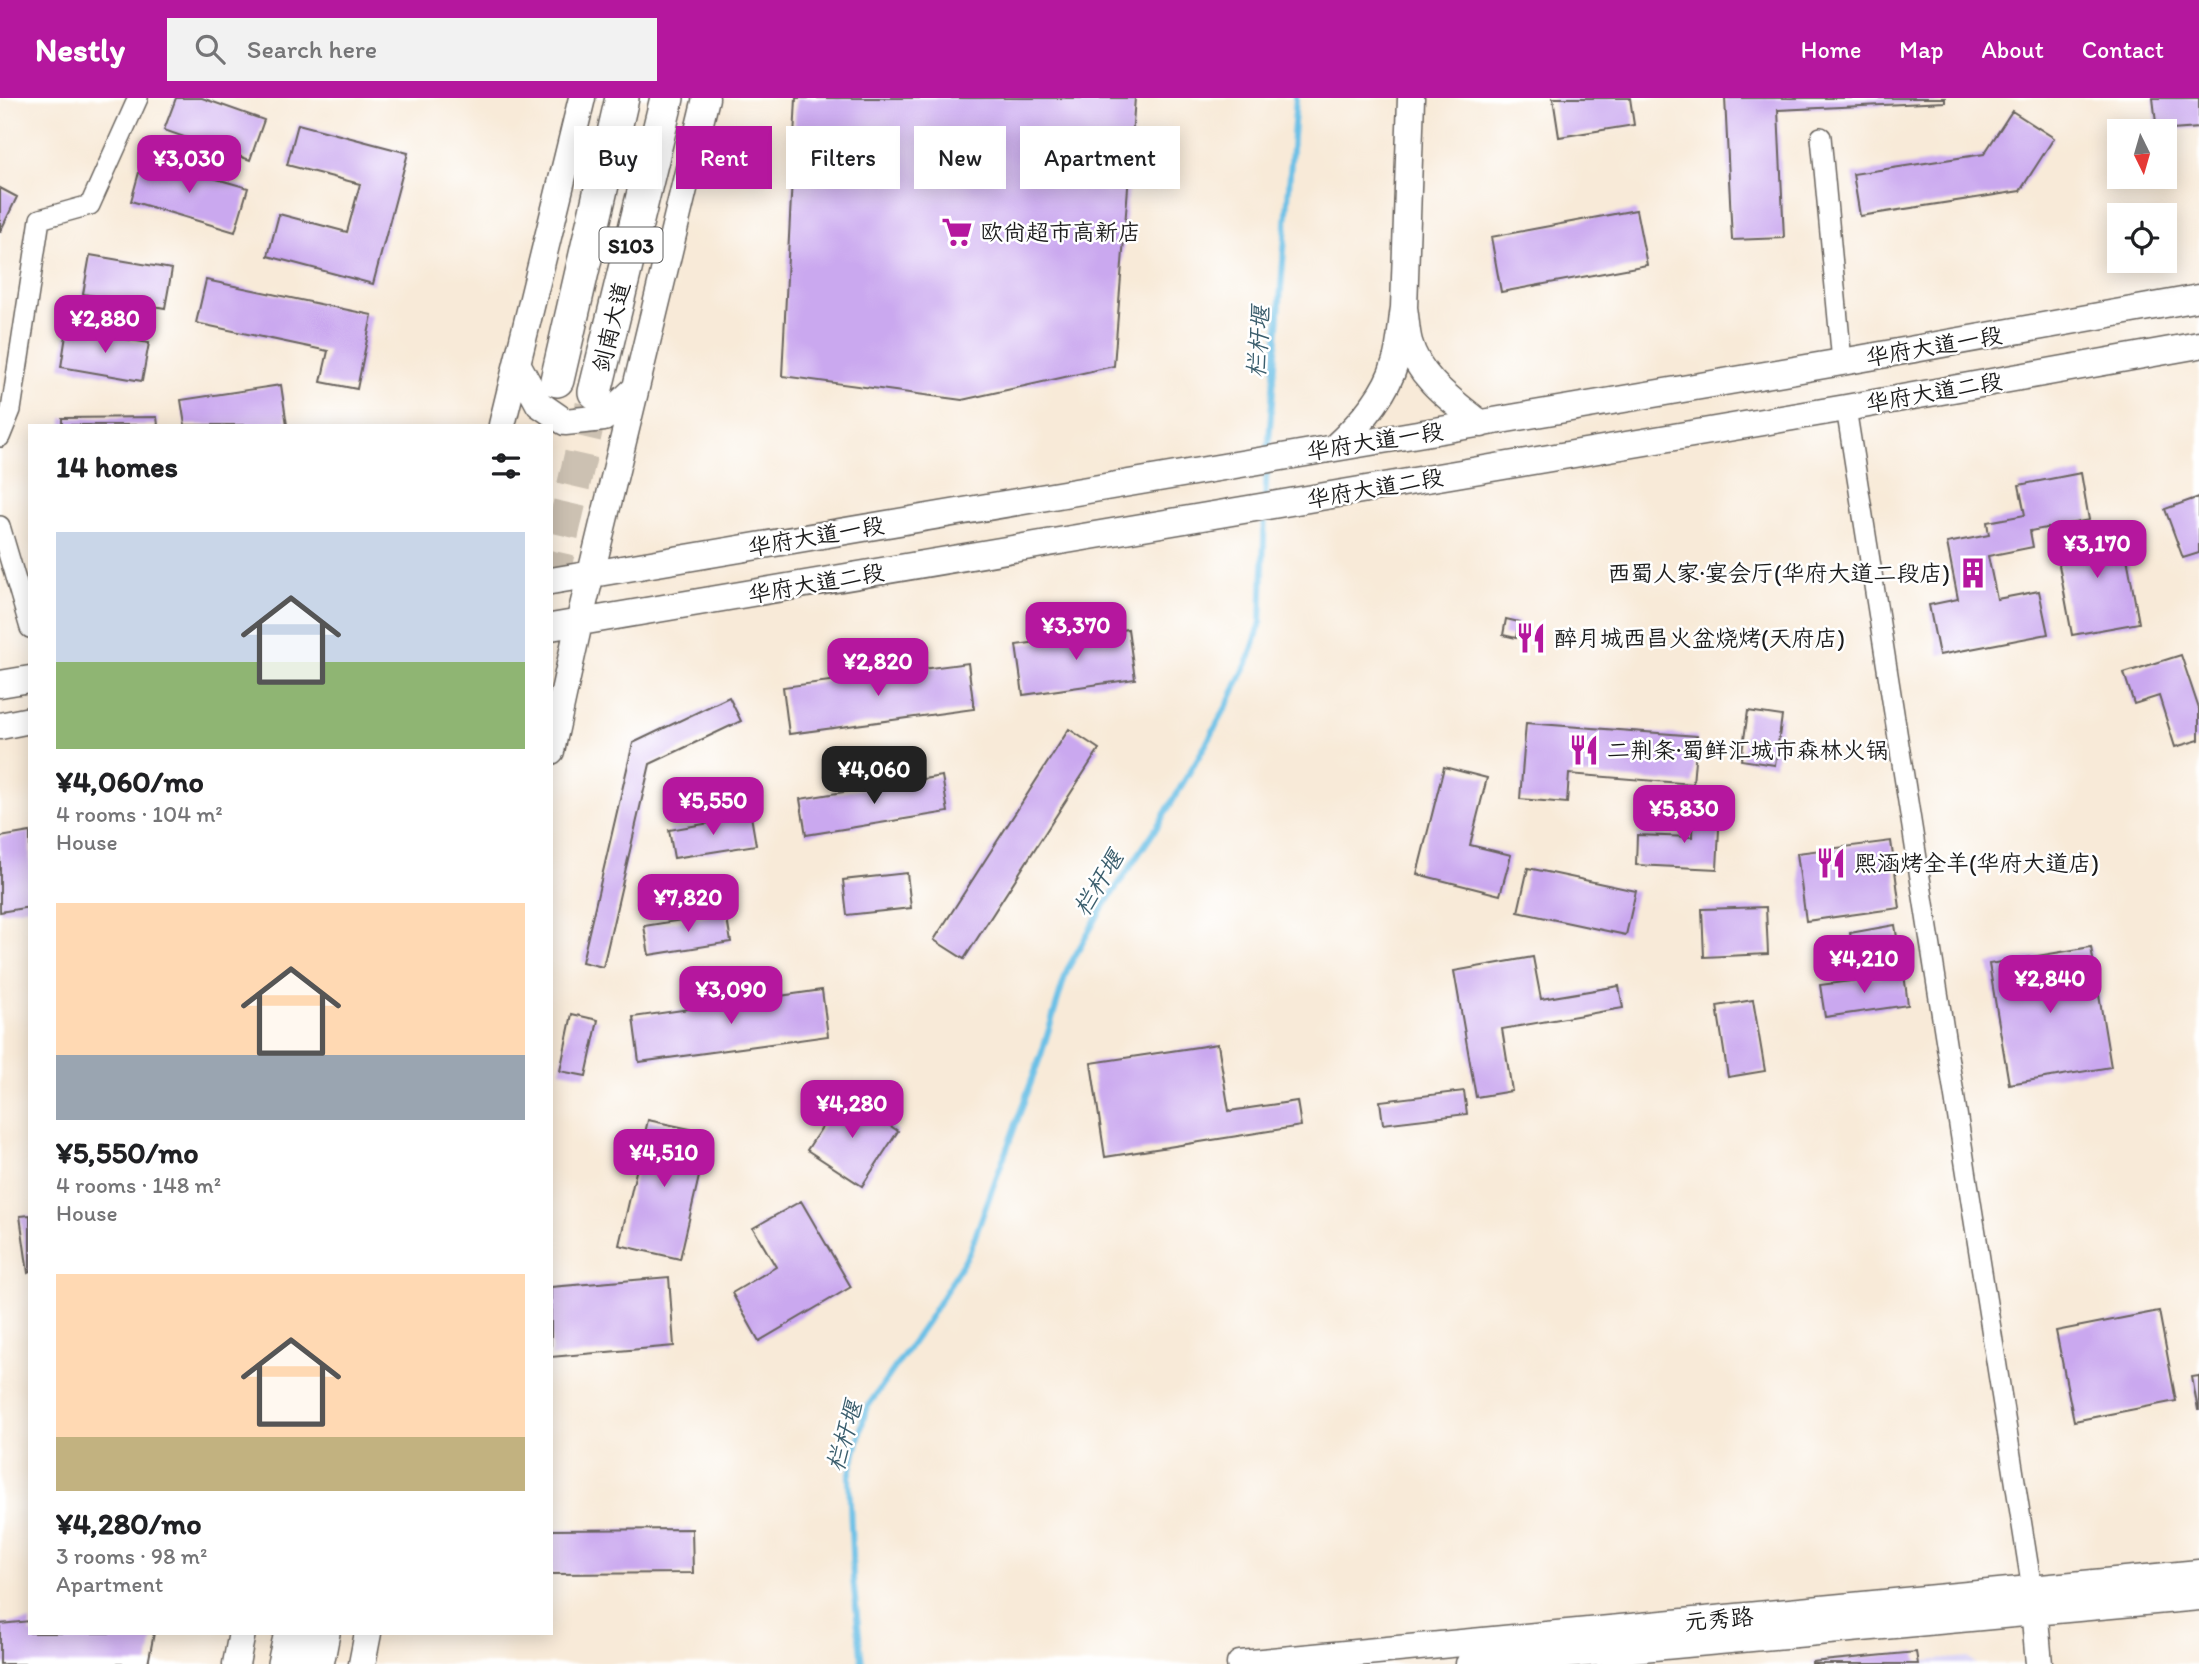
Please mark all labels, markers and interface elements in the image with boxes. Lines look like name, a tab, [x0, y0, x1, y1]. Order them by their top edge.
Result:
search box	[167, 18, 657, 81]
text: Nestly	[35, 30, 125, 69]
icon: search	[191, 30, 229, 68]
text: Search here	[247, 33, 377, 65]
text: Home	[1801, 35, 1861, 64]
text: Map	[1899, 35, 1943, 64]
text: About	[1981, 35, 2044, 64]
text: Contact	[2082, 35, 2164, 64]
north arrow	[2107, 119, 2177, 189]
map controls	[2107, 119, 2177, 273]
chip: Buy	[574, 126, 662, 189]
chip: Rent	[676, 126, 772, 189]
chip: Filters	[786, 126, 900, 189]
chip: New	[914, 126, 1006, 189]
chip: Apartment	[1020, 126, 1180, 189]
pin: ¥3,030	[132, 136, 246, 195]
text: ¥3,030	[153, 144, 225, 172]
button: locate	[2107, 203, 2177, 273]
supermarket icon: 欧尚超市高新店	[940, 215, 974, 249]
place label: 欧尚超市高新店	[980, 218, 1141, 246]
road number: S103	[600, 228, 662, 262]
street label: 剑南大道	[586, 279, 636, 375]
pin: ¥2,880	[48, 296, 162, 355]
water label: 栏杆堰	[1241, 302, 1275, 379]
text: ¥2,880	[70, 304, 140, 332]
street label: 华府大道一段	[1864, 320, 2004, 372]
street label: 华府大道二段	[1864, 366, 2004, 418]
street label: 华府大道一段	[1305, 416, 1445, 466]
icon: filters	[487, 447, 525, 485]
text: 14 homes	[56, 448, 178, 485]
street label: 华府大道二段	[1305, 462, 1445, 514]
street label: 华府大道一段	[746, 510, 886, 562]
pin: ¥3,170	[2040, 520, 2154, 580]
text: ¥3,170	[2063, 529, 2131, 557]
building icon: 西蜀人家·宴会厅(华府大道二段店)	[1956, 556, 1990, 590]
street label: 华府大道二段	[746, 557, 886, 609]
place label: 西蜀人家·宴会厅(华府大道二段店)	[1607, 559, 1950, 587]
icon: home	[228, 577, 354, 703]
pin: ¥3,370	[1019, 602, 1133, 662]
text: ¥3,370	[1042, 611, 1110, 639]
restaurant icon: 醉月城西昌火盆烧烤(天府店)	[1514, 621, 1548, 655]
place label: 醉月城西昌火盆烧烤(天府店)	[1554, 624, 1845, 652]
pin: ¥2,820	[821, 638, 935, 698]
text: ¥2,820	[843, 647, 913, 675]
restaurant icon: 二荆条·蜀鲜汇城市森林火锅	[1567, 733, 1601, 767]
place label: 二荆条·蜀鲜汇城市森林火锅	[1607, 736, 1889, 764]
pin: ¥4,060	[817, 746, 931, 806]
text: ¥4,060	[838, 755, 910, 783]
text: ¥4,060/mo	[56, 763, 204, 800]
pin: ¥5,550	[656, 778, 770, 837]
text: ¥5,550	[679, 786, 747, 814]
pin: ¥5,830	[1627, 786, 1741, 845]
text: ¥5,830	[1649, 794, 1719, 822]
text: 4 rooms · 104 m²	[56, 800, 223, 828]
text: House	[56, 828, 118, 856]
water label: 栏杆堰	[1067, 842, 1131, 921]
restaurant icon: 熙涵烤全羊(华府大道店)	[1814, 846, 1848, 880]
place label: 熙涵烤全羊(华府大道店)	[1854, 849, 2099, 877]
pin: ¥7,820	[631, 874, 745, 934]
text: ¥7,820	[654, 883, 722, 911]
pin: ¥4,210	[1807, 936, 1921, 995]
text: ¥4,210	[1829, 944, 1899, 972]
icon: home	[228, 948, 354, 1074]
pin: ¥2,840	[1993, 956, 2107, 1015]
text: ¥2,840	[2014, 964, 2086, 992]
pin: ¥3,090	[674, 967, 788, 1026]
text: ¥3,090	[695, 975, 767, 1003]
pin: ¥4,280	[795, 1080, 909, 1140]
text: ¥4,280	[816, 1089, 888, 1117]
pin: ¥4,510	[607, 1130, 721, 1189]
text: ¥5,550/mo	[56, 1134, 199, 1171]
text: ¥4,510	[629, 1138, 699, 1166]
text: 4 rooms · 148 m²	[56, 1171, 221, 1199]
text: House	[56, 1199, 118, 1227]
icon: home	[228, 1319, 354, 1445]
water label: 栏杆堰	[820, 1395, 869, 1475]
text: ¥4,280/mo	[56, 1505, 202, 1542]
text: 3 rooms · 98 m²	[56, 1542, 207, 1570]
text: Apartment	[56, 1570, 163, 1598]
street label: 元秀路	[1683, 1602, 1755, 1636]

